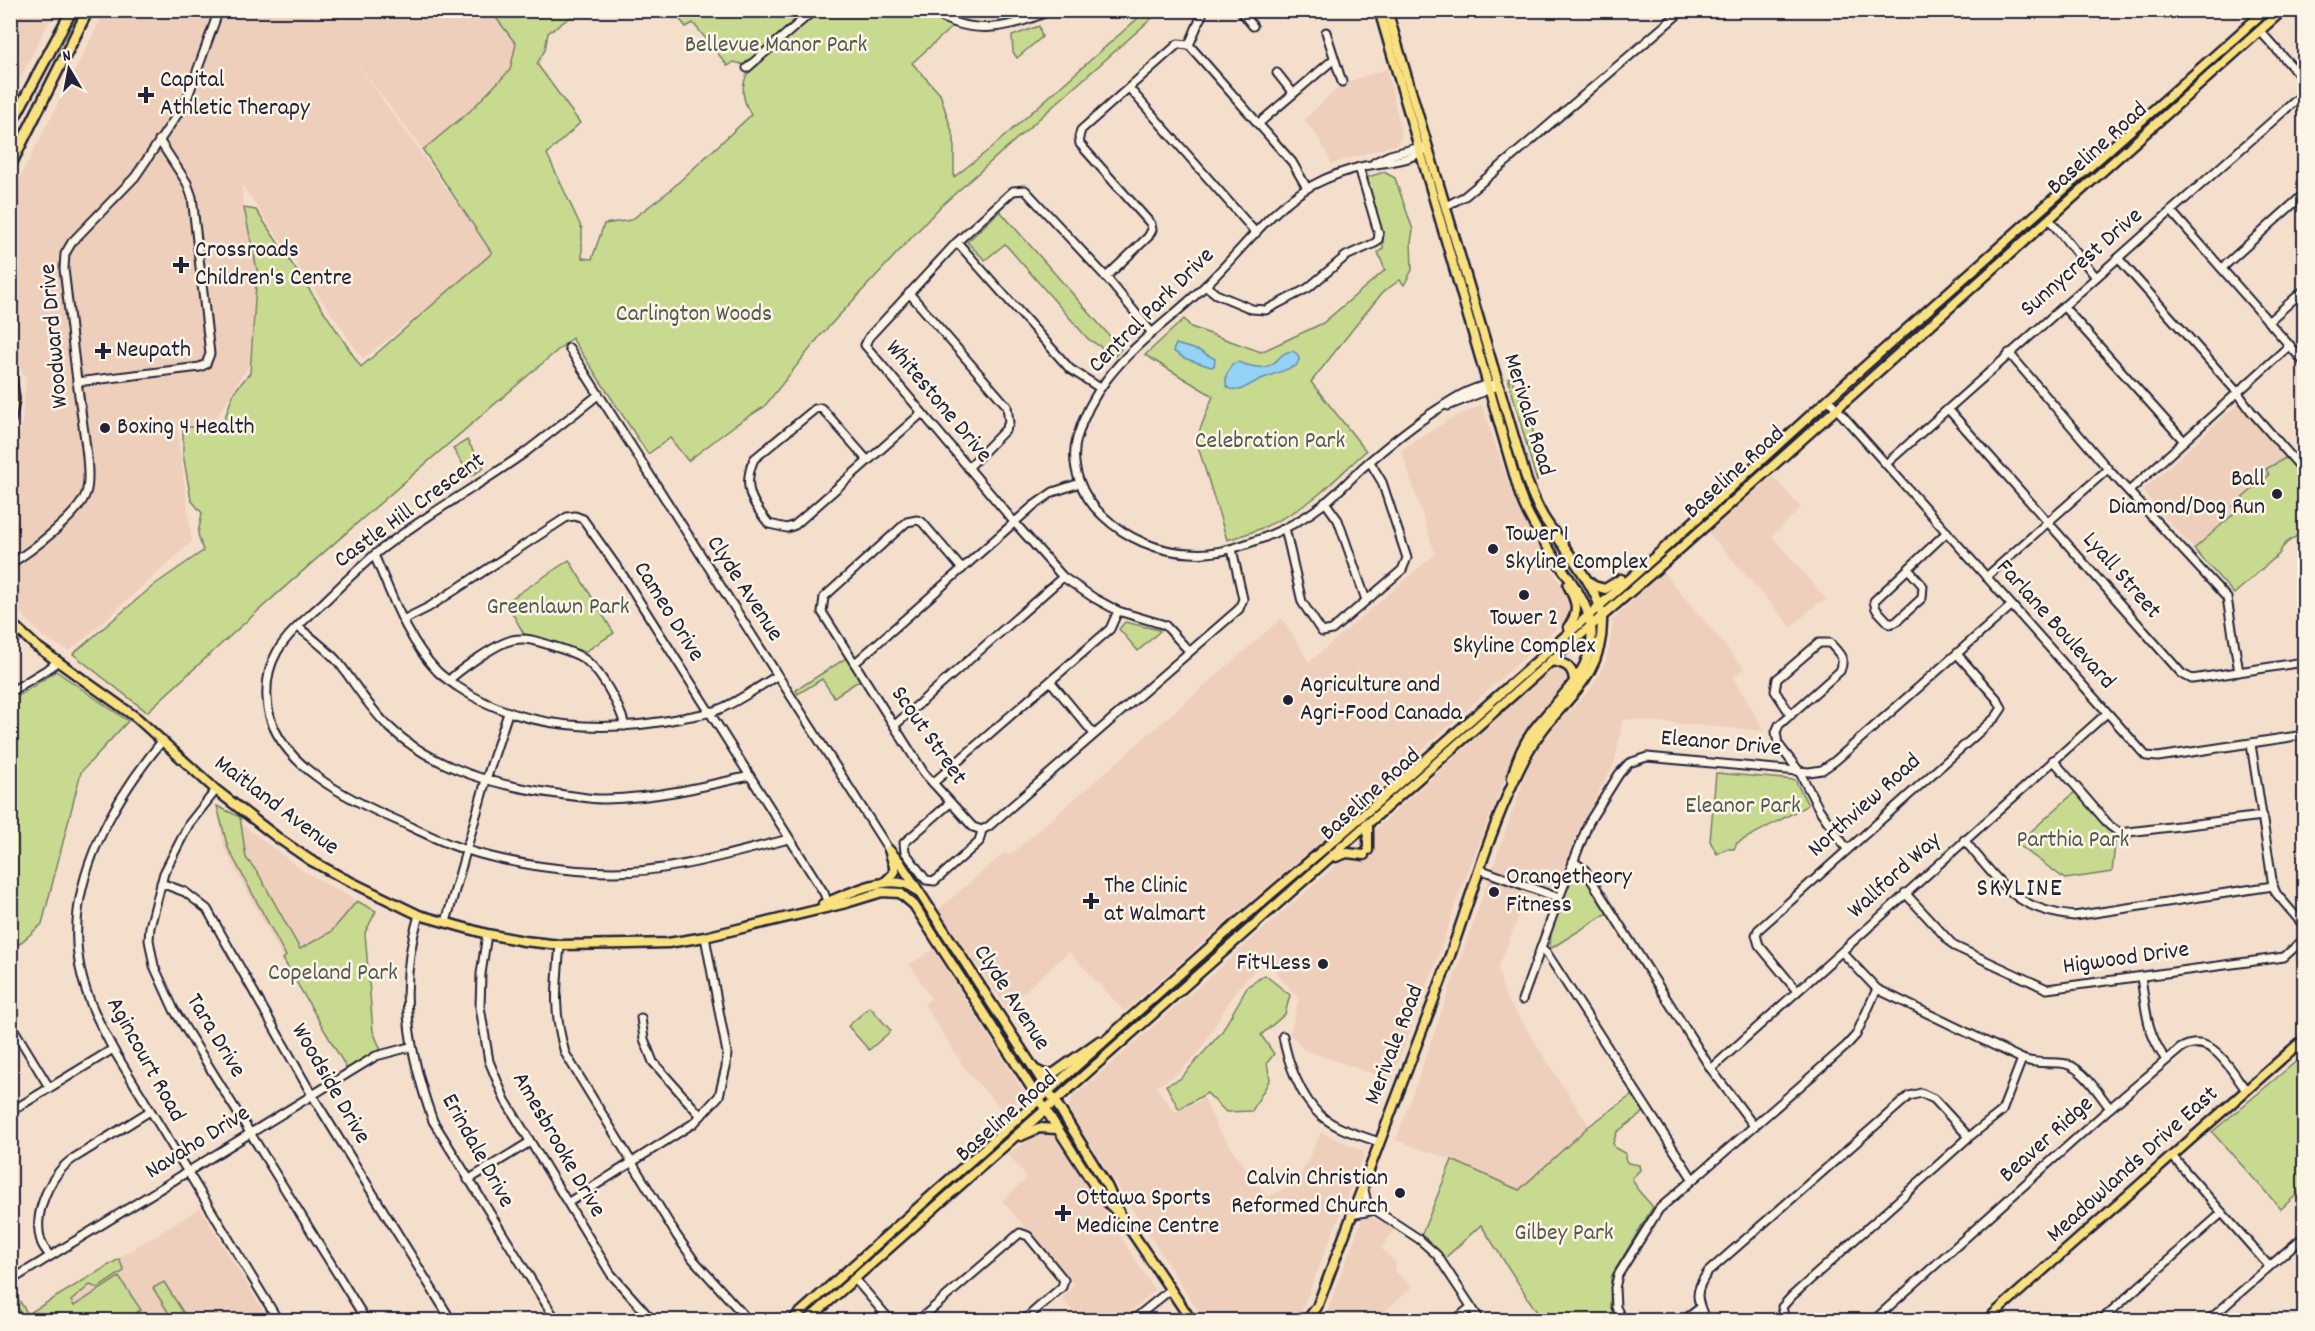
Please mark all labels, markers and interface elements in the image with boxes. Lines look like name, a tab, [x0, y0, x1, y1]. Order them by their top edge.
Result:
park label: Bellevue Manor Park	[685, 29, 867, 63]
north arrow	[39, 39, 99, 99]
text: N	[61, 45, 73, 69]
place label: Capital Athletic Therapy	[160, 64, 311, 126]
marker: Capital Athletic Therapy	[137, 86, 155, 104]
street label: Baseline Road	[2040, 94, 2156, 204]
street label: Sunnycrest Drive	[2013, 200, 2151, 326]
place label: Crossroads Children's Centre	[195, 234, 352, 296]
street label: Central Park Drive	[1081, 240, 1223, 382]
marker: Crossroads Children's Centre	[172, 256, 190, 274]
street label: Woodward Drive	[32, 262, 78, 410]
park label: Carlington Woods	[616, 298, 772, 332]
street label: Whitestone Drive	[876, 333, 1000, 471]
place label: Neupath	[116, 334, 191, 368]
marker: Neupath	[94, 342, 112, 360]
street label: Merivale Road	[1493, 350, 1563, 480]
place label: Boxing 4 Health	[117, 411, 255, 445]
street label: Baseline Road	[1677, 418, 1793, 528]
marker: Boxing 4 Health	[98, 421, 112, 435]
park label: Celebration Park	[1195, 425, 1345, 459]
street label: Castle Hill Crescent	[328, 445, 493, 577]
place label: Ball Diamond/Dog Run	[2108, 463, 2265, 525]
marker: Ball Diamond/Dog Run	[2270, 487, 2284, 501]
place label: Tower 1 Skyline Complex	[1505, 518, 1648, 580]
street label: Lyall Street	[2073, 525, 2169, 627]
street label: Clyde Avenue	[697, 529, 791, 649]
marker: Tower 1 Skyline Complex	[1486, 542, 1500, 556]
street label: Farlane Boulevard	[1987, 552, 2123, 698]
street label: Cameo Drive	[624, 555, 712, 669]
marker: Tower 2 Skyline Complex	[1517, 588, 1531, 602]
park label: Greenlawn Park	[486, 591, 630, 625]
place label: Tower 2 Skyline Complex	[1453, 602, 1595, 664]
place label: Agriculture and Agri-Food Canada	[1300, 669, 1463, 731]
street label: Scout Street	[881, 680, 975, 793]
marker: Agriculture and Agri-Food Canada	[1281, 693, 1295, 707]
street label: Eleanor Drive	[1659, 722, 1783, 766]
street label: Baseline Road	[1313, 740, 1429, 850]
street label: Northview Road	[1801, 746, 1929, 866]
street label: Maitland Avenue	[206, 748, 346, 864]
park label: Eleanor Park	[1685, 790, 1801, 824]
street label: Wallford Way	[1841, 824, 1950, 927]
park label: Parthia Park	[2017, 824, 2129, 858]
place label: Orangetheory Fitness	[1506, 861, 1633, 923]
place label: The Clinic at Walmart	[1104, 870, 1206, 932]
district label: SKYLINE	[1977, 871, 2063, 908]
marker: Orangetheory Fitness	[1487, 885, 1501, 899]
marker: The Clinic at Walmart	[1082, 892, 1100, 910]
street label: Higwood Drive	[2061, 933, 2191, 985]
street label: Clyde Avenue	[964, 938, 1058, 1058]
place label: Fit4Less	[1237, 947, 1311, 981]
park label: Copeland Park	[268, 957, 398, 991]
marker: Fit4Less	[1316, 957, 1330, 971]
street label: Merivale Road	[1357, 980, 1433, 1110]
street label: Tara Drive	[177, 987, 253, 1085]
street label: Agincourt Road	[97, 991, 193, 1129]
street label: Woodside Drive	[282, 1017, 378, 1151]
street label: Baseline Road	[949, 1063, 1065, 1171]
street label: Amesbrooke Drive	[503, 1066, 613, 1224]
street label: Meadowlands Drive East	[2039, 1078, 2227, 1252]
street label: Erindale Drive	[432, 1088, 522, 1214]
street label: Beaver Ridge	[1992, 1088, 2102, 1192]
street label: Navaho Drive	[139, 1097, 257, 1189]
place label: Calvin Christian Reformed Church	[1231, 1162, 1388, 1224]
place label: Ottawa Sports Medicine Centre	[1076, 1182, 1219, 1244]
marker: Calvin Christian Reformed Church	[1393, 1186, 1407, 1200]
marker: Ottawa Sports Medicine Centre	[1054, 1204, 1072, 1222]
park label: Gilbey Park	[1514, 1217, 1614, 1251]

